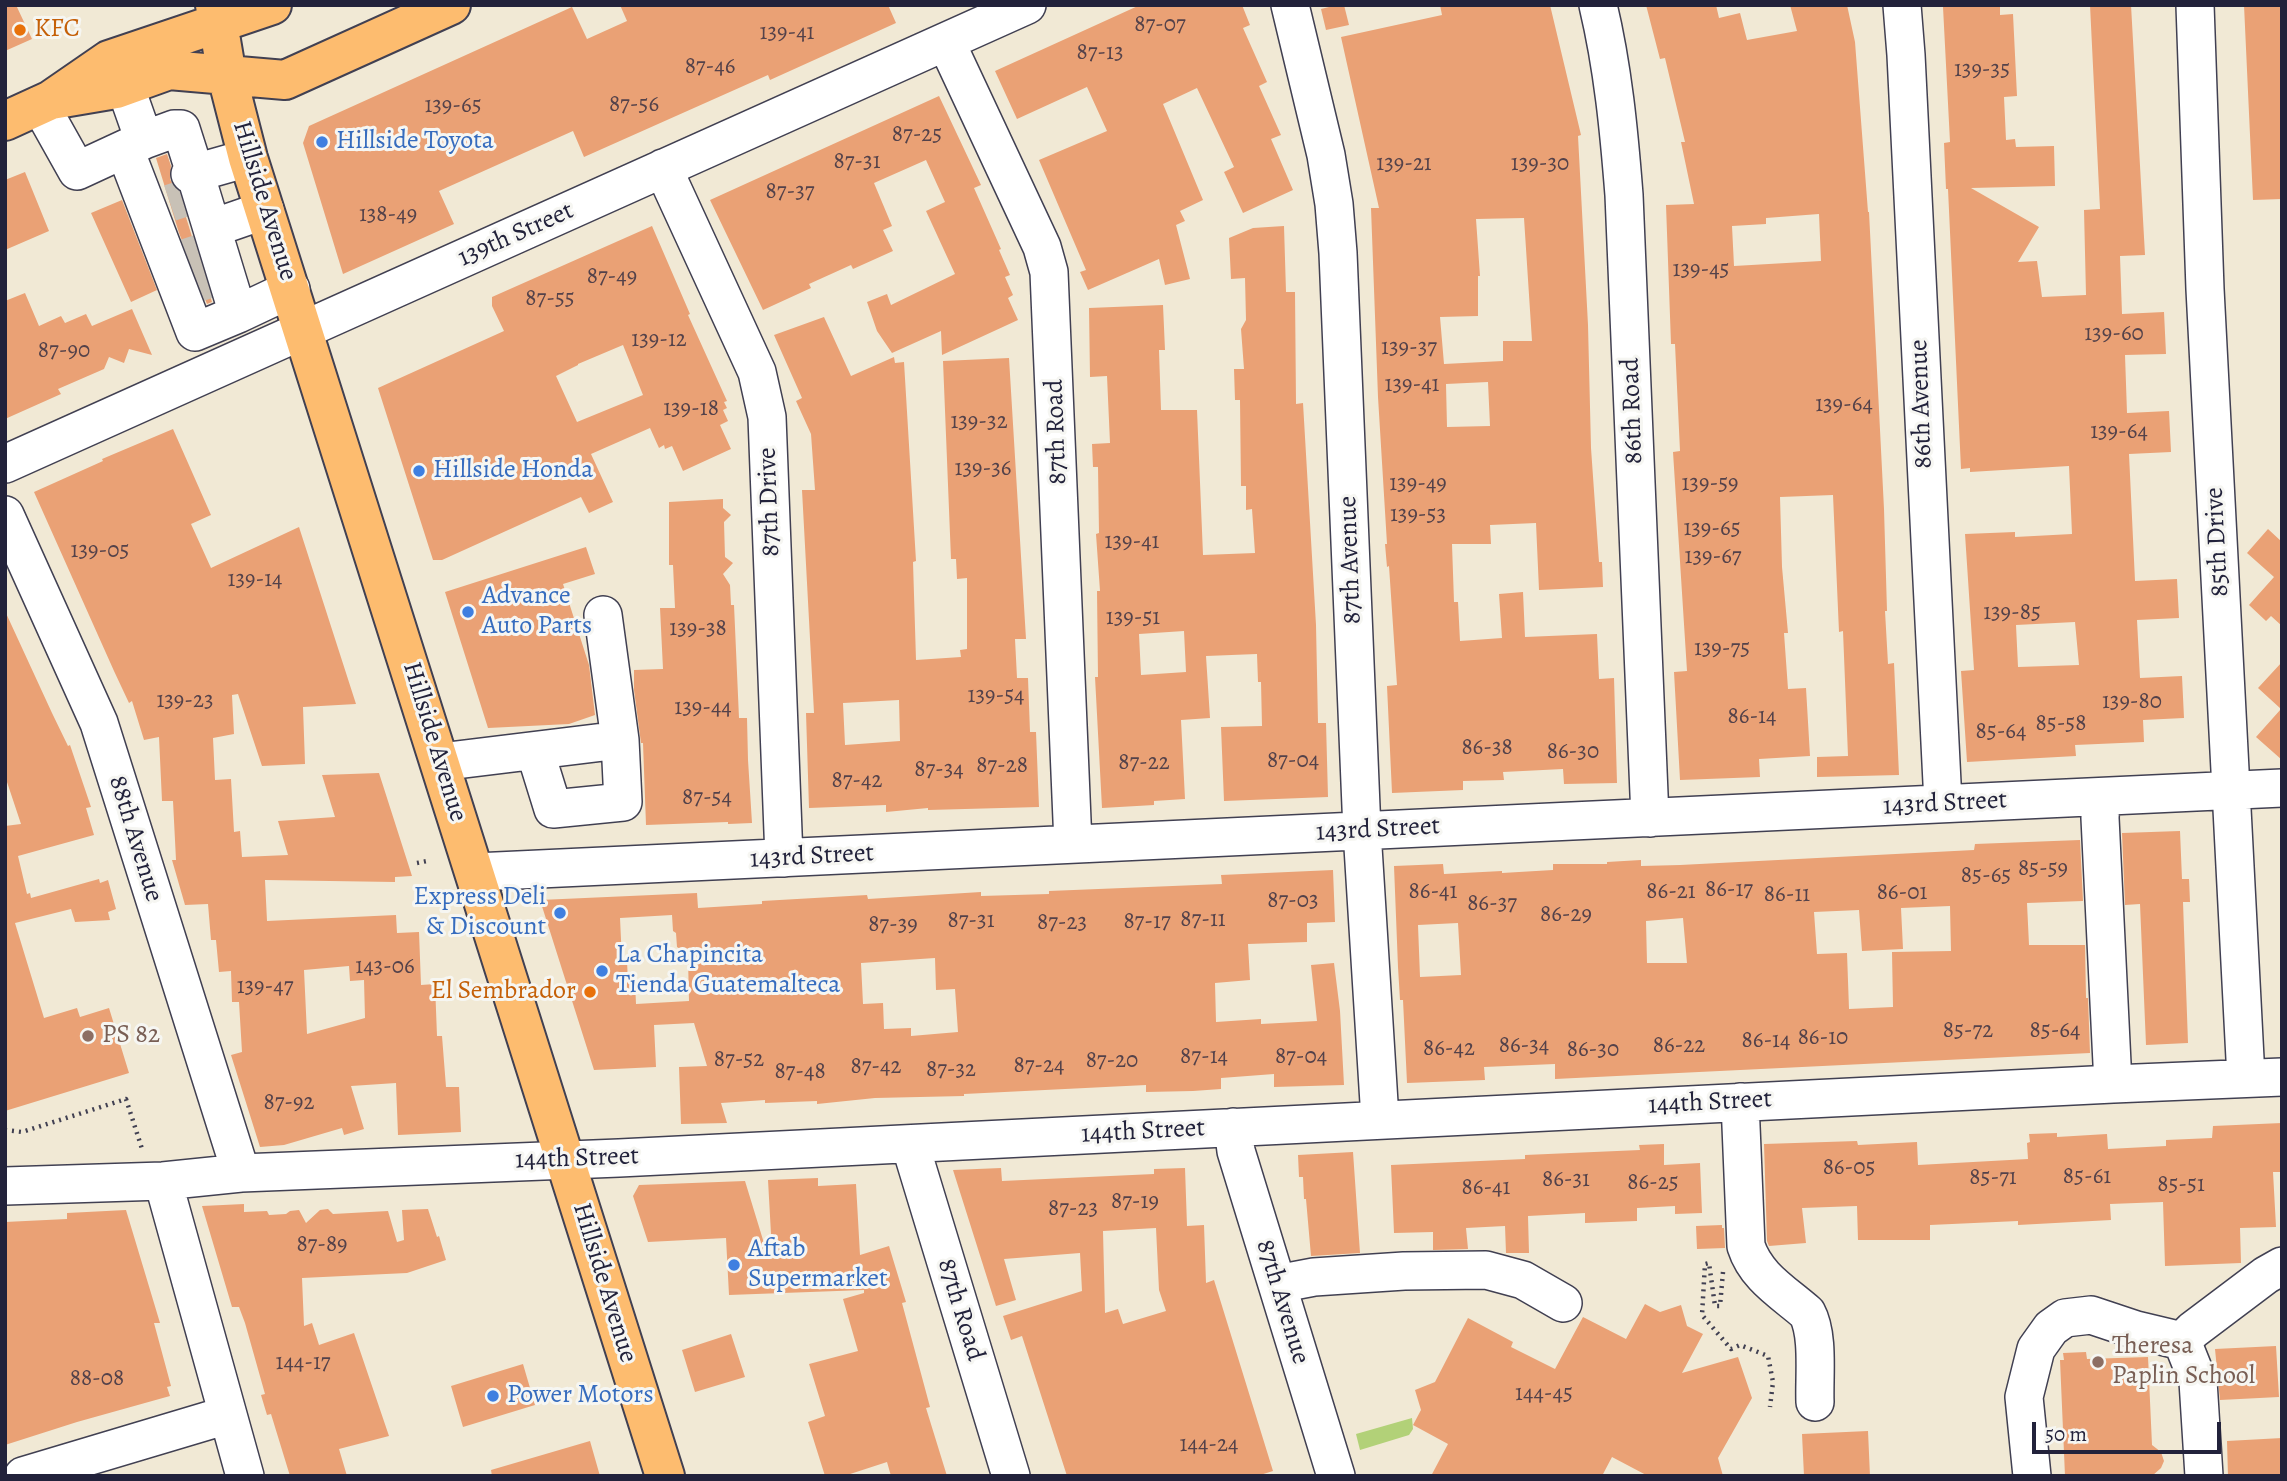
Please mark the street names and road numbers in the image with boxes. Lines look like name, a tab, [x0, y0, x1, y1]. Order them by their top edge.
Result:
street label: Hillside Avenue	[225, 117, 303, 285]
street label: 139th Street	[453, 196, 579, 274]
street label: 86th Avenue	[1904, 339, 1940, 469]
street label: 86th Road	[1616, 357, 1650, 465]
street label: 87th Road	[1040, 379, 1074, 485]
street label: 87th Drive	[752, 447, 788, 557]
street label: 85th Drive	[2200, 486, 2236, 598]
street label: 87th Avenue	[1333, 495, 1369, 625]
street label: Hillside Avenue	[395, 658, 473, 826]
street label: 88th Avenue	[101, 772, 169, 906]
street label: 143rd Street	[1882, 785, 2008, 823]
street label: 143rd Street	[1315, 811, 1441, 849]
street label: 143rd Street	[749, 838, 875, 876]
street label: 144th Street	[1647, 1084, 1773, 1122]
street label: 144th Street	[1080, 1113, 1206, 1151]
street label: 144th Street	[514, 1141, 640, 1177]
street label: Hillside Avenue	[565, 1199, 643, 1367]
street label: 87th Avenue	[1248, 1236, 1316, 1368]
street label: 87th Road	[930, 1255, 990, 1365]

